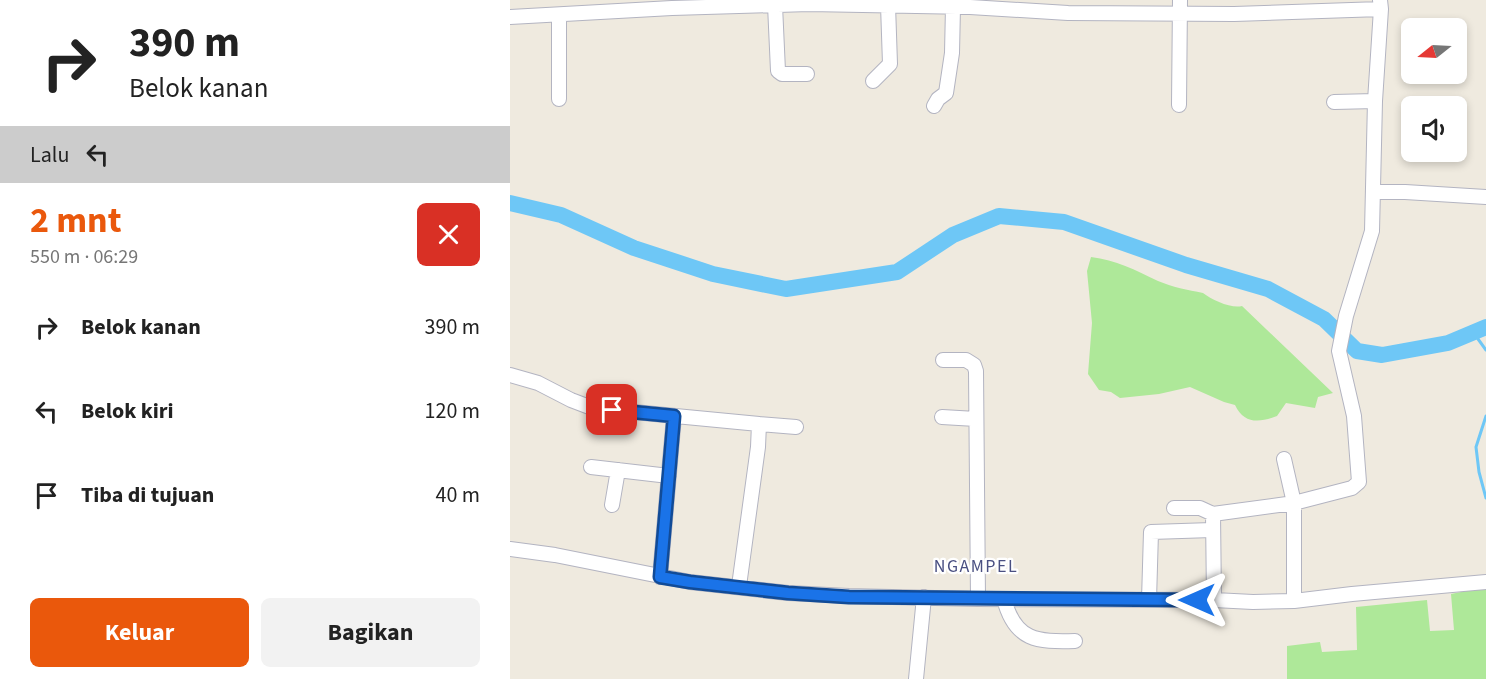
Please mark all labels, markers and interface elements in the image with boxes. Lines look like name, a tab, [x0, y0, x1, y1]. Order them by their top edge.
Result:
text: 390 m	[129, 13, 240, 73]
north arrow	[1401, 18, 1467, 84]
map controls	[1401, 18, 1467, 162]
icon: right	[30, 24, 108, 102]
text: Belok kanan	[129, 69, 268, 108]
button: sound	[1401, 96, 1467, 162]
icon: left	[81, 138, 114, 171]
text: Lalu	[30, 139, 69, 171]
text: 2 mnt	[30, 195, 121, 246]
button: close	[417, 203, 480, 266]
text: 550 m · 06:29	[30, 243, 138, 271]
icon: right	[30, 311, 63, 344]
text: Belok kanan	[81, 311, 201, 343]
text: 390 m	[425, 311, 480, 343]
pin	[586, 384, 637, 435]
icon: arrive	[595, 393, 628, 426]
icon: left	[30, 395, 63, 428]
text: Belok kiri	[81, 395, 174, 427]
text: 120 m	[425, 395, 480, 427]
icon: arrive	[30, 479, 63, 512]
text: Tiba di tujuan	[81, 479, 214, 511]
text: 40 m	[435, 479, 480, 511]
district label: NGAMPEL	[934, 554, 1018, 579]
position arrow	[1165, 568, 1229, 632]
button: Keluar	[30, 598, 249, 667]
button: Bagikan	[261, 598, 480, 667]

